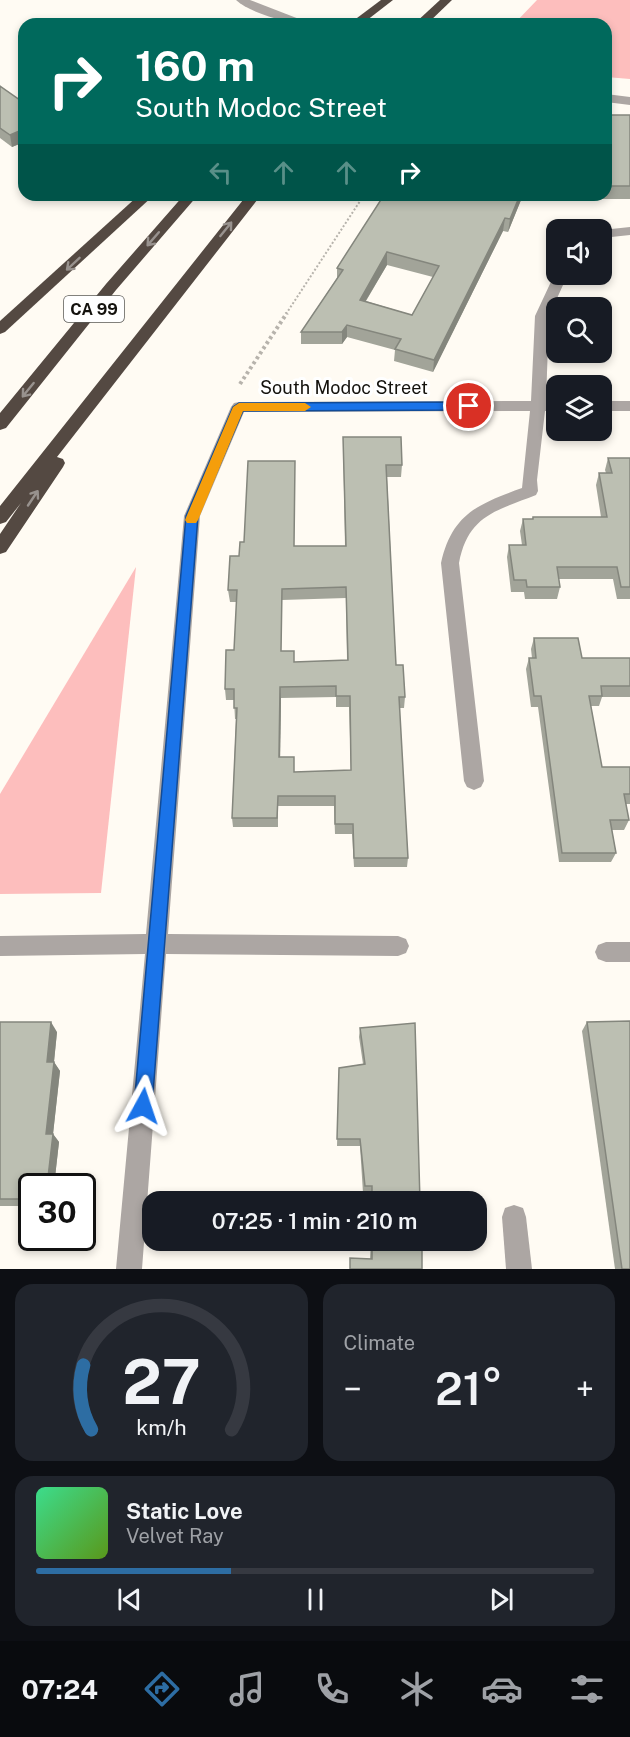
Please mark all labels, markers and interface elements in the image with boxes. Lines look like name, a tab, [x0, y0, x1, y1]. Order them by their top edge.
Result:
text: 160 m	[135, 41, 255, 90]
icon: right	[36, 42, 114, 120]
text: South Modoc Street	[135, 91, 387, 123]
icon: left	[204, 156, 237, 189]
icon: ahead	[267, 156, 300, 189]
icon: ahead	[330, 156, 363, 189]
icon: right	[393, 156, 426, 189]
map controls	[546, 219, 612, 441]
button: sound	[546, 219, 612, 285]
one-way arrow	[220, 222, 233, 238]
one-way arrow	[146, 231, 160, 246]
one-way arrow	[66, 256, 81, 271]
road number: CA 99	[64, 296, 124, 322]
button: search	[546, 297, 612, 363]
button: layers	[546, 375, 612, 441]
street label: South Modoc Street	[260, 377, 428, 398]
pin	[443, 380, 494, 431]
one-way arrow	[22, 381, 35, 397]
icon: arrive	[452, 389, 485, 422]
one-way arrow	[27, 491, 39, 507]
position arrow	[111, 1074, 175, 1138]
speed limit sign: 30	[18, 1173, 96, 1251]
text: 07:25 · 1 min · 210 m	[212, 1208, 417, 1234]
text: Climate	[344, 1331, 415, 1355]
text: 27	[122, 1345, 201, 1418]
text: 21°	[435, 1362, 503, 1415]
text: −	[344, 1370, 362, 1408]
text: +	[576, 1370, 594, 1408]
text: km/h	[136, 1415, 186, 1440]
text: Static Love	[126, 1498, 243, 1524]
text: Velvet Ray	[126, 1524, 224, 1548]
icon: previous	[113, 1583, 146, 1616]
icon: pause	[299, 1583, 332, 1616]
icon: next	[485, 1583, 518, 1616]
icon: directions	[141, 1668, 183, 1710]
icon: music	[226, 1668, 268, 1710]
icon: phone	[311, 1668, 353, 1710]
icon: climate	[396, 1668, 438, 1710]
icon: car	[481, 1668, 523, 1710]
icon: filters	[566, 1668, 608, 1710]
text: 07:24	[22, 1673, 98, 1705]

